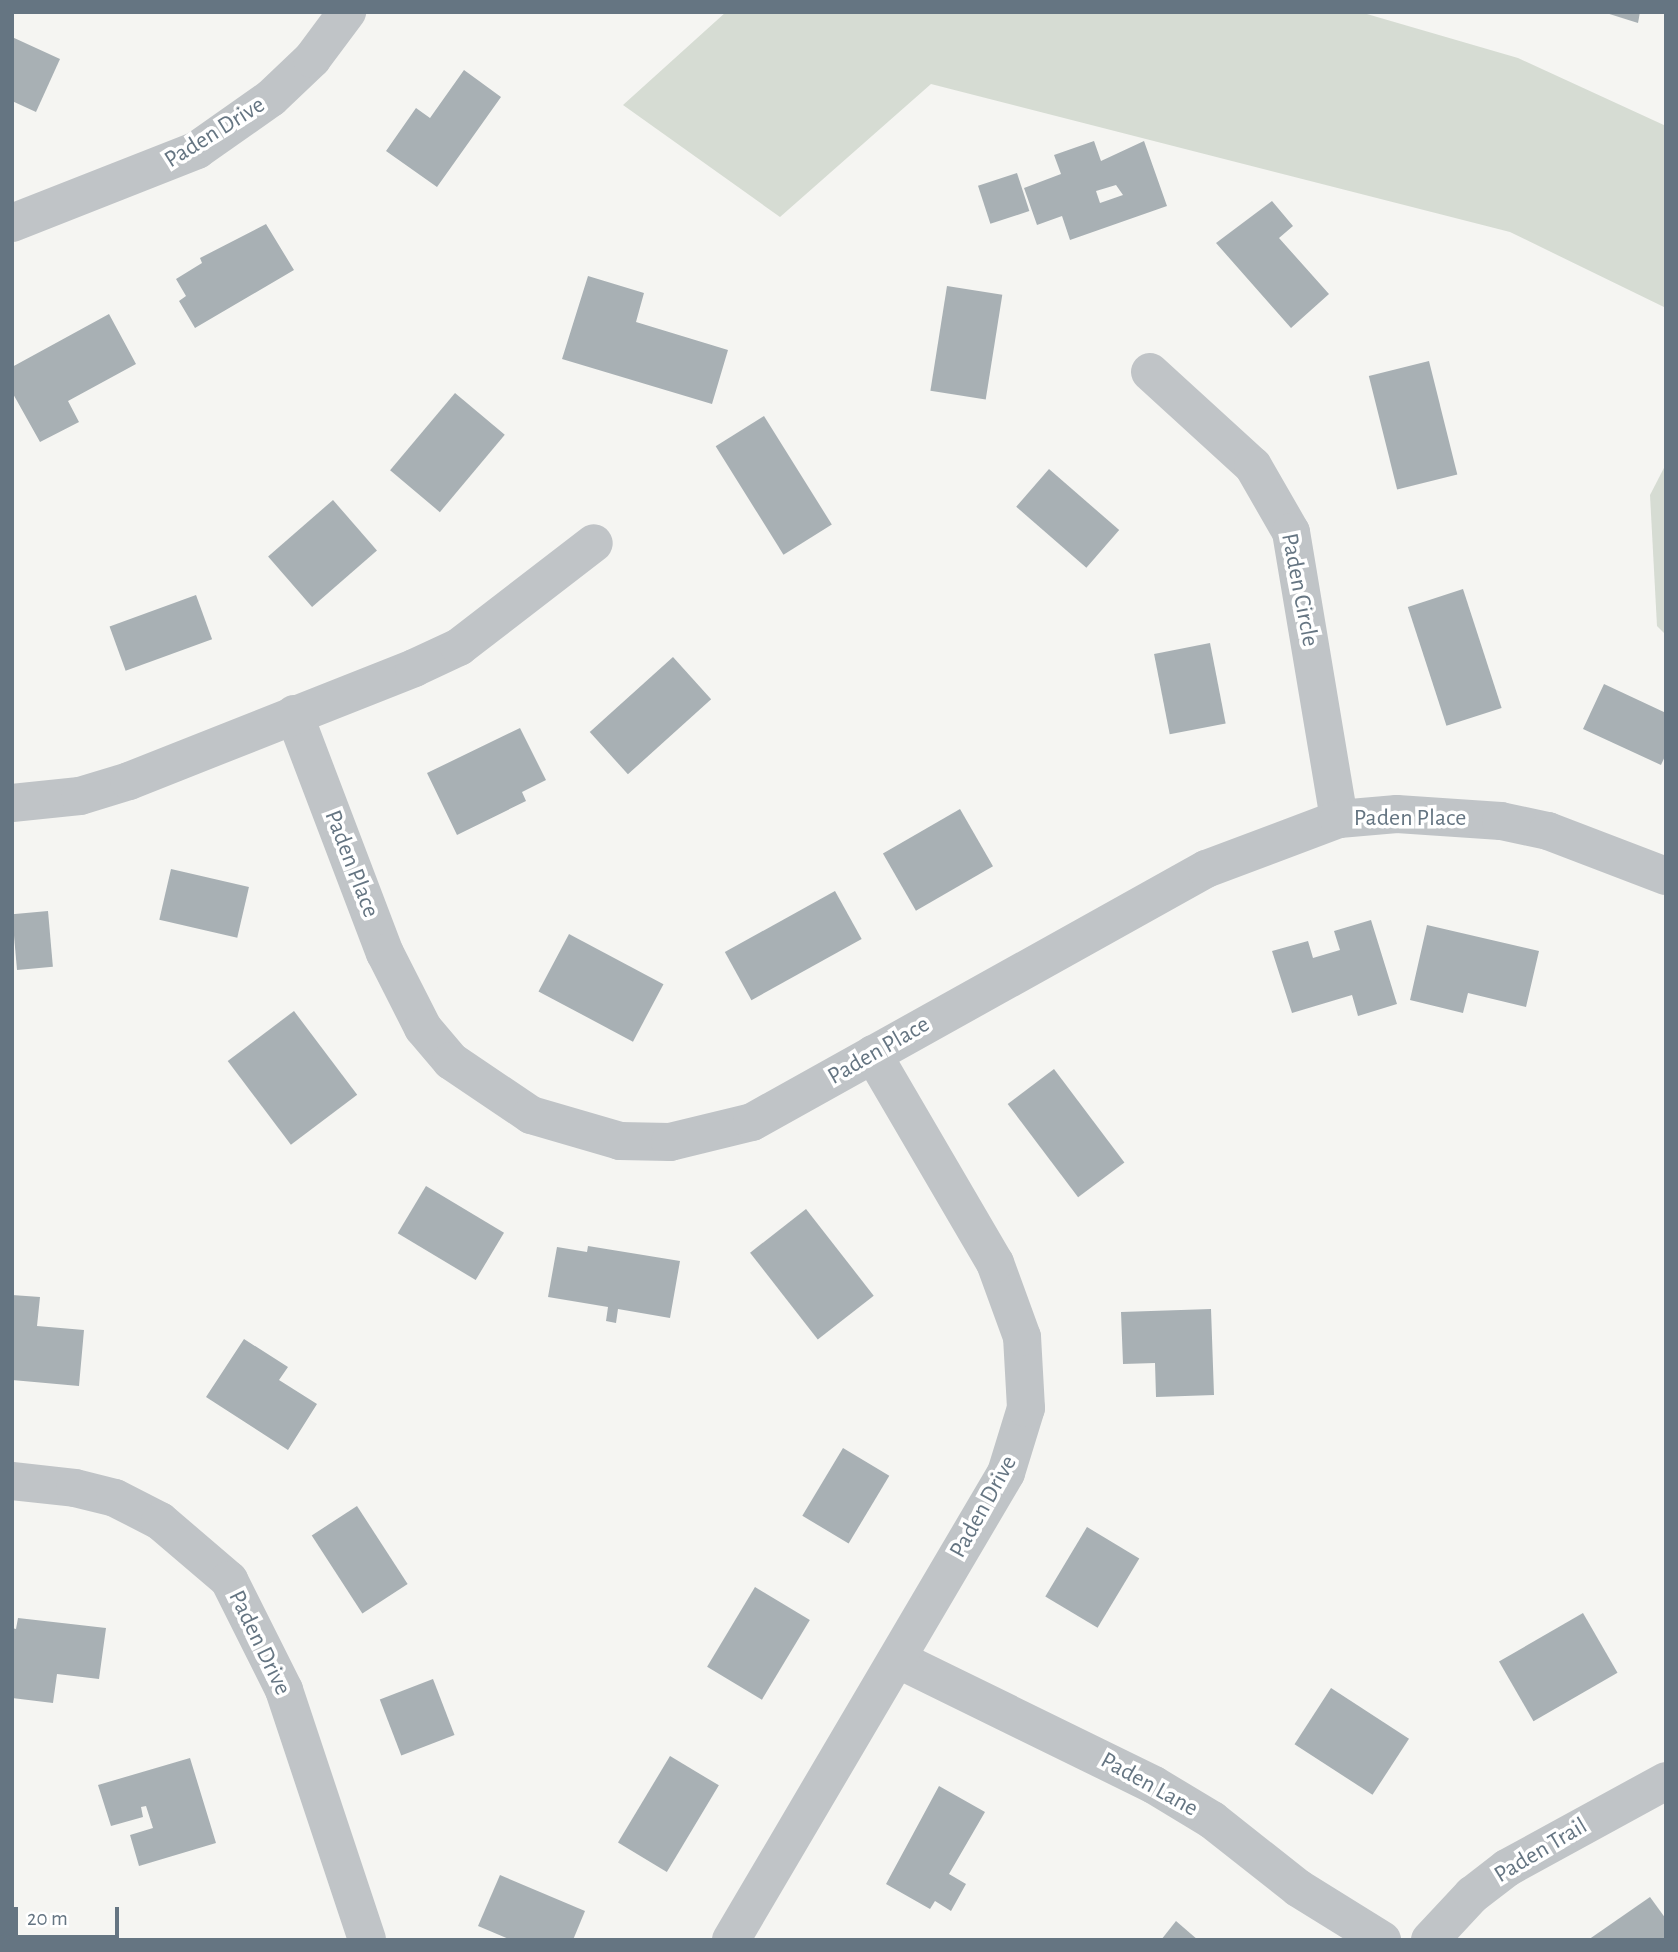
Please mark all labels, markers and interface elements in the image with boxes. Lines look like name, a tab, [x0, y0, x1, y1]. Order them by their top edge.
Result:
street label: Paden Drive	[160, 91, 270, 175]
street label: Paden Circle	[1274, 531, 1324, 649]
street label: Paden Place	[1354, 805, 1466, 833]
street label: Paden Place	[317, 806, 385, 922]
street label: Paden Place	[823, 1010, 935, 1092]
street label: Paden Drive	[944, 1451, 1024, 1563]
street label: Paden Drive	[221, 1586, 297, 1700]
street label: Paden Lane	[1095, 1746, 1203, 1824]
street label: Paden Trail	[1489, 1812, 1593, 1890]
scale bar	[18, 1892, 122, 1936]
text: 20 m	[27, 1908, 68, 1929]

